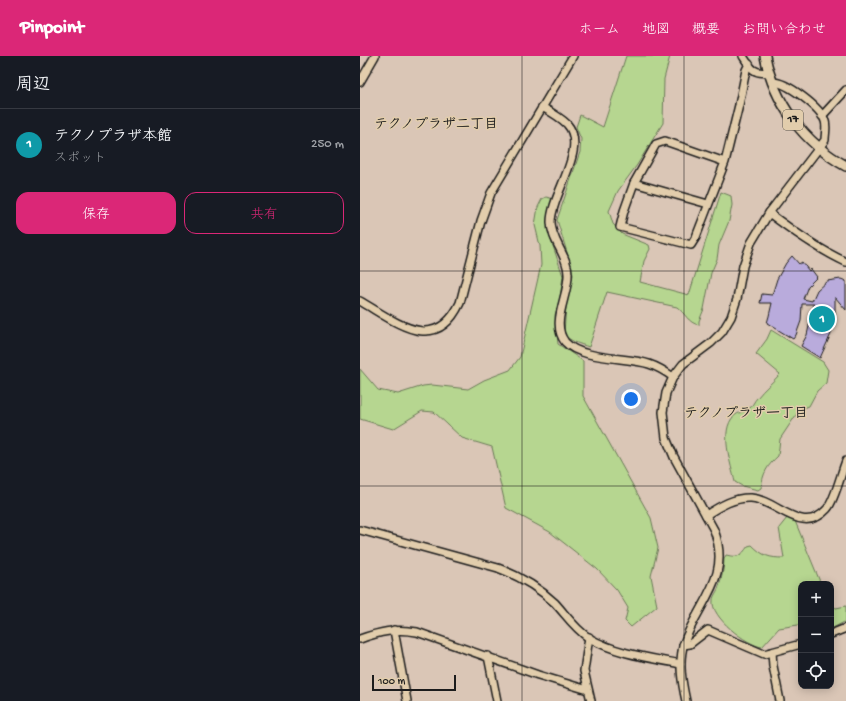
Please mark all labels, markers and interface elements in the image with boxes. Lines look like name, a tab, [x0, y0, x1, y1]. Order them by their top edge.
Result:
text: Pinpoint	[20, 17, 84, 40]
text: ホーム	[579, 22, 620, 39]
text: 地図	[642, 22, 670, 39]
text: 概要	[692, 22, 720, 39]
text: お問い合わせ	[742, 22, 826, 39]
text: 周辺	[16, 76, 50, 96]
road number: 17	[783, 110, 803, 130]
district label: テクノプラザ二丁目	[374, 117, 498, 134]
text: テクノプラザ本館	[54, 128, 172, 146]
text: 1	[26, 137, 32, 152]
text: 250 m	[311, 137, 344, 152]
text: スポット	[54, 151, 106, 166]
button: 保存	[16, 192, 176, 234]
button: 共有	[184, 192, 344, 234]
pin: 1	[809, 304, 835, 334]
your location	[621, 389, 641, 409]
district label: テクノプラザ一丁目	[684, 406, 808, 423]
map controls	[798, 581, 834, 689]
button: +	[798, 581, 834, 617]
button: −	[798, 617, 834, 653]
button: locate	[798, 653, 834, 689]
scale bar	[372, 673, 456, 692]
text: 100 m	[378, 676, 405, 688]

